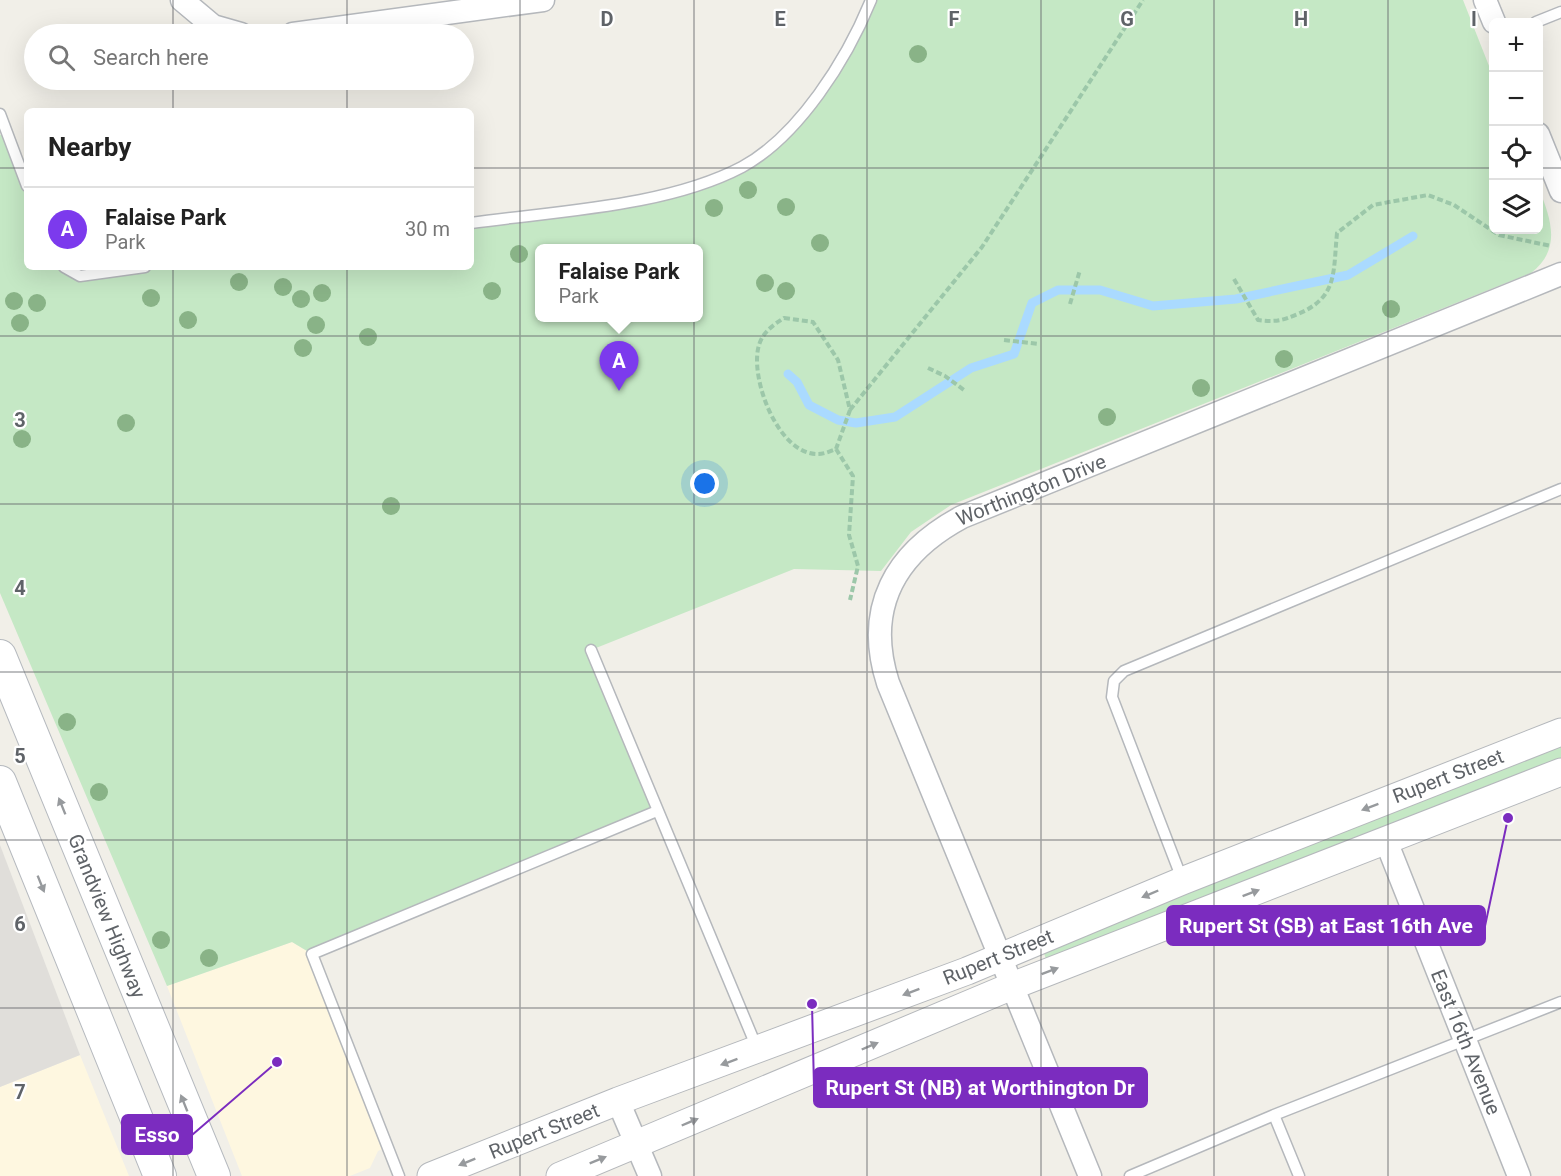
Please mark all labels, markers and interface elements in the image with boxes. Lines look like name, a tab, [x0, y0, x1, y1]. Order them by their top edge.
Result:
text: D	[601, 7, 614, 31]
text: E	[774, 7, 786, 31]
text: F	[949, 7, 960, 31]
text: G	[1120, 7, 1134, 31]
text: H	[1294, 7, 1308, 31]
text: I	[1471, 7, 1477, 31]
map controls	[1489, 18, 1543, 234]
button: +	[1489, 18, 1543, 72]
search box	[24, 24, 474, 90]
icon: search	[45, 41, 78, 74]
text: Search here	[93, 45, 209, 70]
button: −	[1489, 72, 1543, 126]
button: locate	[1489, 126, 1543, 180]
text: Nearby	[48, 132, 131, 162]
button: layers	[1489, 180, 1543, 234]
text: Falaise Park	[105, 205, 226, 230]
text: A	[61, 217, 74, 241]
text: 30 m	[405, 217, 450, 241]
text: Park	[105, 230, 145, 254]
popup	[535, 244, 703, 322]
text: Falaise Park	[558, 259, 680, 284]
text: Park	[558, 284, 599, 308]
pin: A	[600, 342, 638, 391]
text: 3	[14, 408, 26, 432]
street label: Worthington Drive	[953, 449, 1109, 531]
your location	[690, 469, 719, 498]
text: 4	[14, 576, 26, 600]
text: 5	[14, 744, 26, 768]
street label: Rupert Street	[1389, 744, 1507, 808]
one-way arrow	[57, 796, 67, 814]
one-way arrow	[1361, 803, 1379, 812]
street label: Grandview Highway	[63, 830, 151, 1002]
one-way arrow	[36, 875, 46, 893]
one-way arrow	[1243, 888, 1261, 898]
one-way arrow	[1140, 889, 1158, 899]
callout: Rupert St (SB) at East 16th Ave	[1167, 906, 1485, 945]
text: 6	[14, 912, 26, 936]
text: Rupert St (SB) at East 16th Ave	[1179, 914, 1473, 938]
street label: Rupert Street	[939, 924, 1057, 990]
one-way arrow	[1041, 966, 1059, 975]
street label: East 16th Avenue	[1426, 966, 1506, 1118]
one-way arrow	[902, 988, 920, 998]
one-way arrow	[861, 1041, 879, 1050]
one-way arrow	[719, 1057, 737, 1067]
callout: Rupert St (NB) at Worthington Dr	[814, 1068, 1147, 1107]
text: Rupert St (NB) at Worthington Dr	[825, 1076, 1135, 1100]
text: 7	[14, 1080, 26, 1104]
one-way arrow	[179, 1093, 189, 1111]
street label: Rupert Street	[485, 1098, 603, 1164]
callout: Esso	[122, 1115, 192, 1154]
one-way arrow	[682, 1117, 700, 1127]
text: Esso	[134, 1123, 180, 1147]
one-way arrow	[589, 1155, 607, 1164]
one-way arrow	[457, 1157, 475, 1167]

